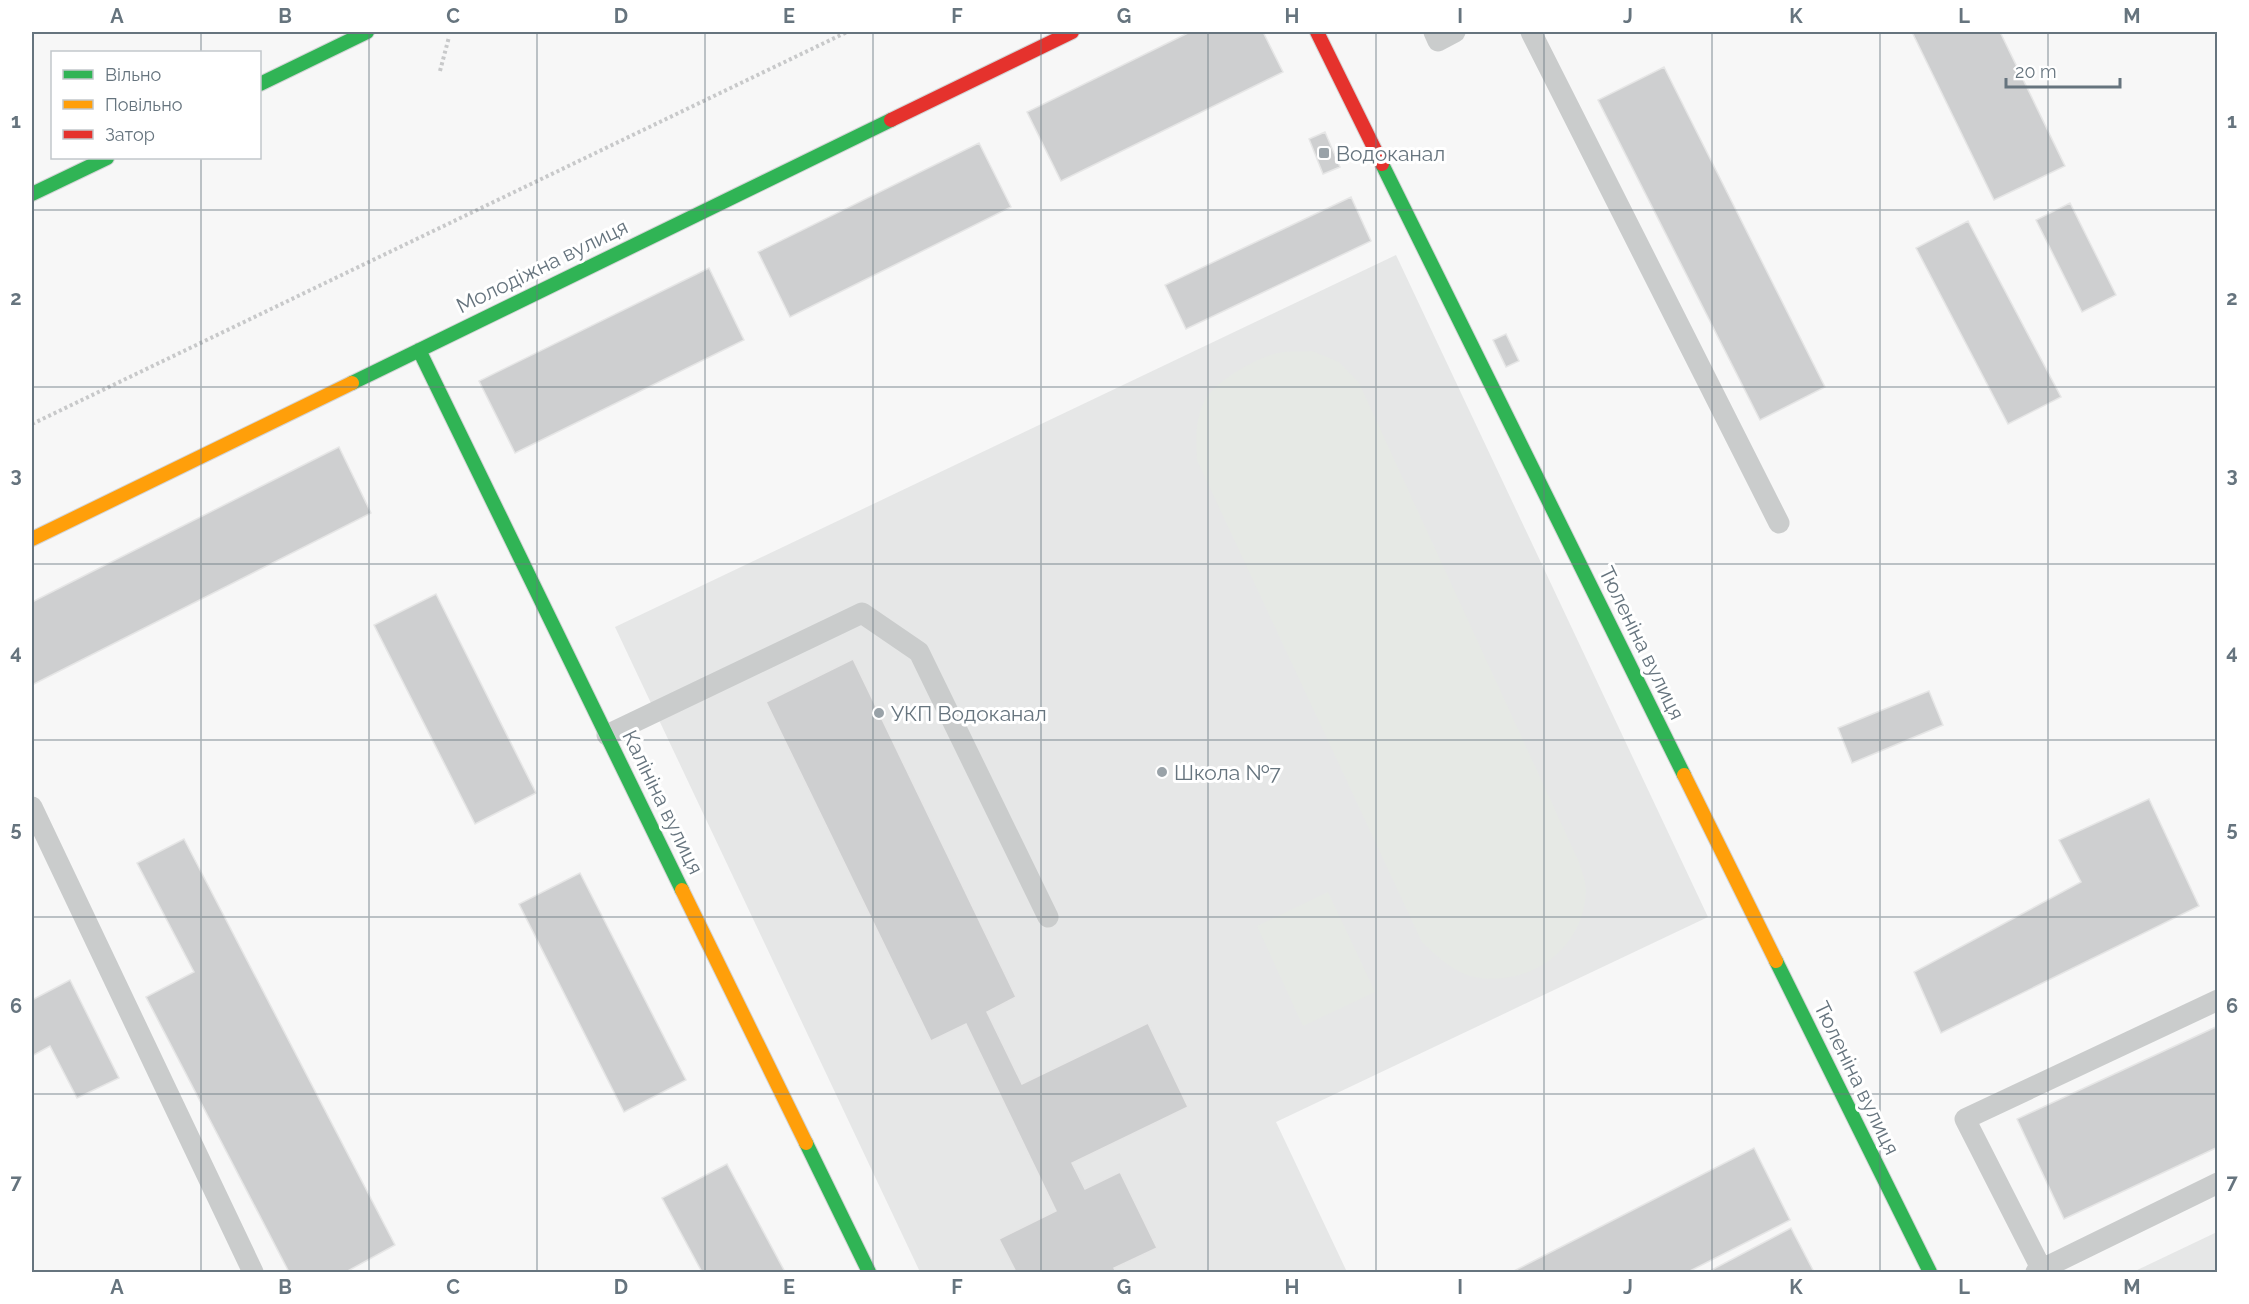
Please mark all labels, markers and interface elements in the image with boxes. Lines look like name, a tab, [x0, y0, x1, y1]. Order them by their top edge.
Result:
text: A	[110, 4, 124, 28]
text: B	[278, 4, 292, 28]
text: C	[446, 4, 460, 28]
text: D	[614, 4, 628, 28]
text: E	[783, 4, 795, 28]
text: F	[951, 4, 963, 28]
text: G	[1117, 4, 1131, 28]
text: H	[1285, 4, 1299, 28]
text: I	[1457, 4, 1463, 28]
text: J	[1623, 4, 1633, 28]
text: K	[1789, 4, 1803, 28]
text: L	[1958, 4, 1970, 28]
text: M	[2123, 4, 2141, 28]
legend	[51, 51, 261, 159]
scale bar	[2006, 51, 2120, 89]
text: 20 m	[2015, 61, 2057, 82]
text: Вільно	[105, 64, 161, 85]
text: Повільно	[105, 94, 183, 115]
text: 1	[11, 109, 21, 133]
text: 1	[2227, 109, 2237, 133]
text: Затор	[105, 124, 155, 145]
place label: Водоканал	[1336, 141, 1445, 166]
marker: Водоканал	[1317, 146, 1331, 160]
street label: Молодіжна вулиця	[452, 214, 632, 318]
text: 2	[10, 286, 22, 310]
text: 2	[2226, 286, 2238, 310]
text: 3	[10, 463, 22, 487]
text: 3	[2226, 463, 2238, 487]
street label: Тюленіна вулиця	[1594, 562, 1690, 724]
text: 4	[10, 640, 22, 664]
text: 4	[2226, 640, 2238, 664]
place label: УКП Водоканал	[891, 701, 1047, 726]
marker: УКП Водоканал	[872, 706, 886, 720]
street label: Калініна вулиця	[617, 726, 709, 878]
place label: Школа №7	[1174, 760, 1281, 785]
marker: Школа №7	[1155, 765, 1169, 779]
text: 5	[10, 817, 22, 841]
text: 5	[2226, 817, 2238, 841]
text: 6	[10, 994, 22, 1018]
text: 6	[2226, 994, 2238, 1018]
street label: Тюленіна вулиця	[1809, 997, 1905, 1159]
text: 7	[10, 1170, 22, 1194]
text: 7	[2226, 1170, 2238, 1194]
text: A	[110, 1275, 124, 1299]
text: B	[278, 1275, 292, 1299]
text: C	[446, 1275, 460, 1299]
text: D	[614, 1275, 628, 1299]
text: E	[783, 1275, 795, 1299]
text: F	[951, 1275, 963, 1299]
text: G	[1117, 1275, 1131, 1299]
text: H	[1285, 1275, 1299, 1299]
text: I	[1457, 1275, 1463, 1299]
text: J	[1623, 1275, 1633, 1299]
text: K	[1789, 1275, 1803, 1299]
text: L	[1958, 1275, 1970, 1299]
text: M	[2123, 1275, 2141, 1299]

